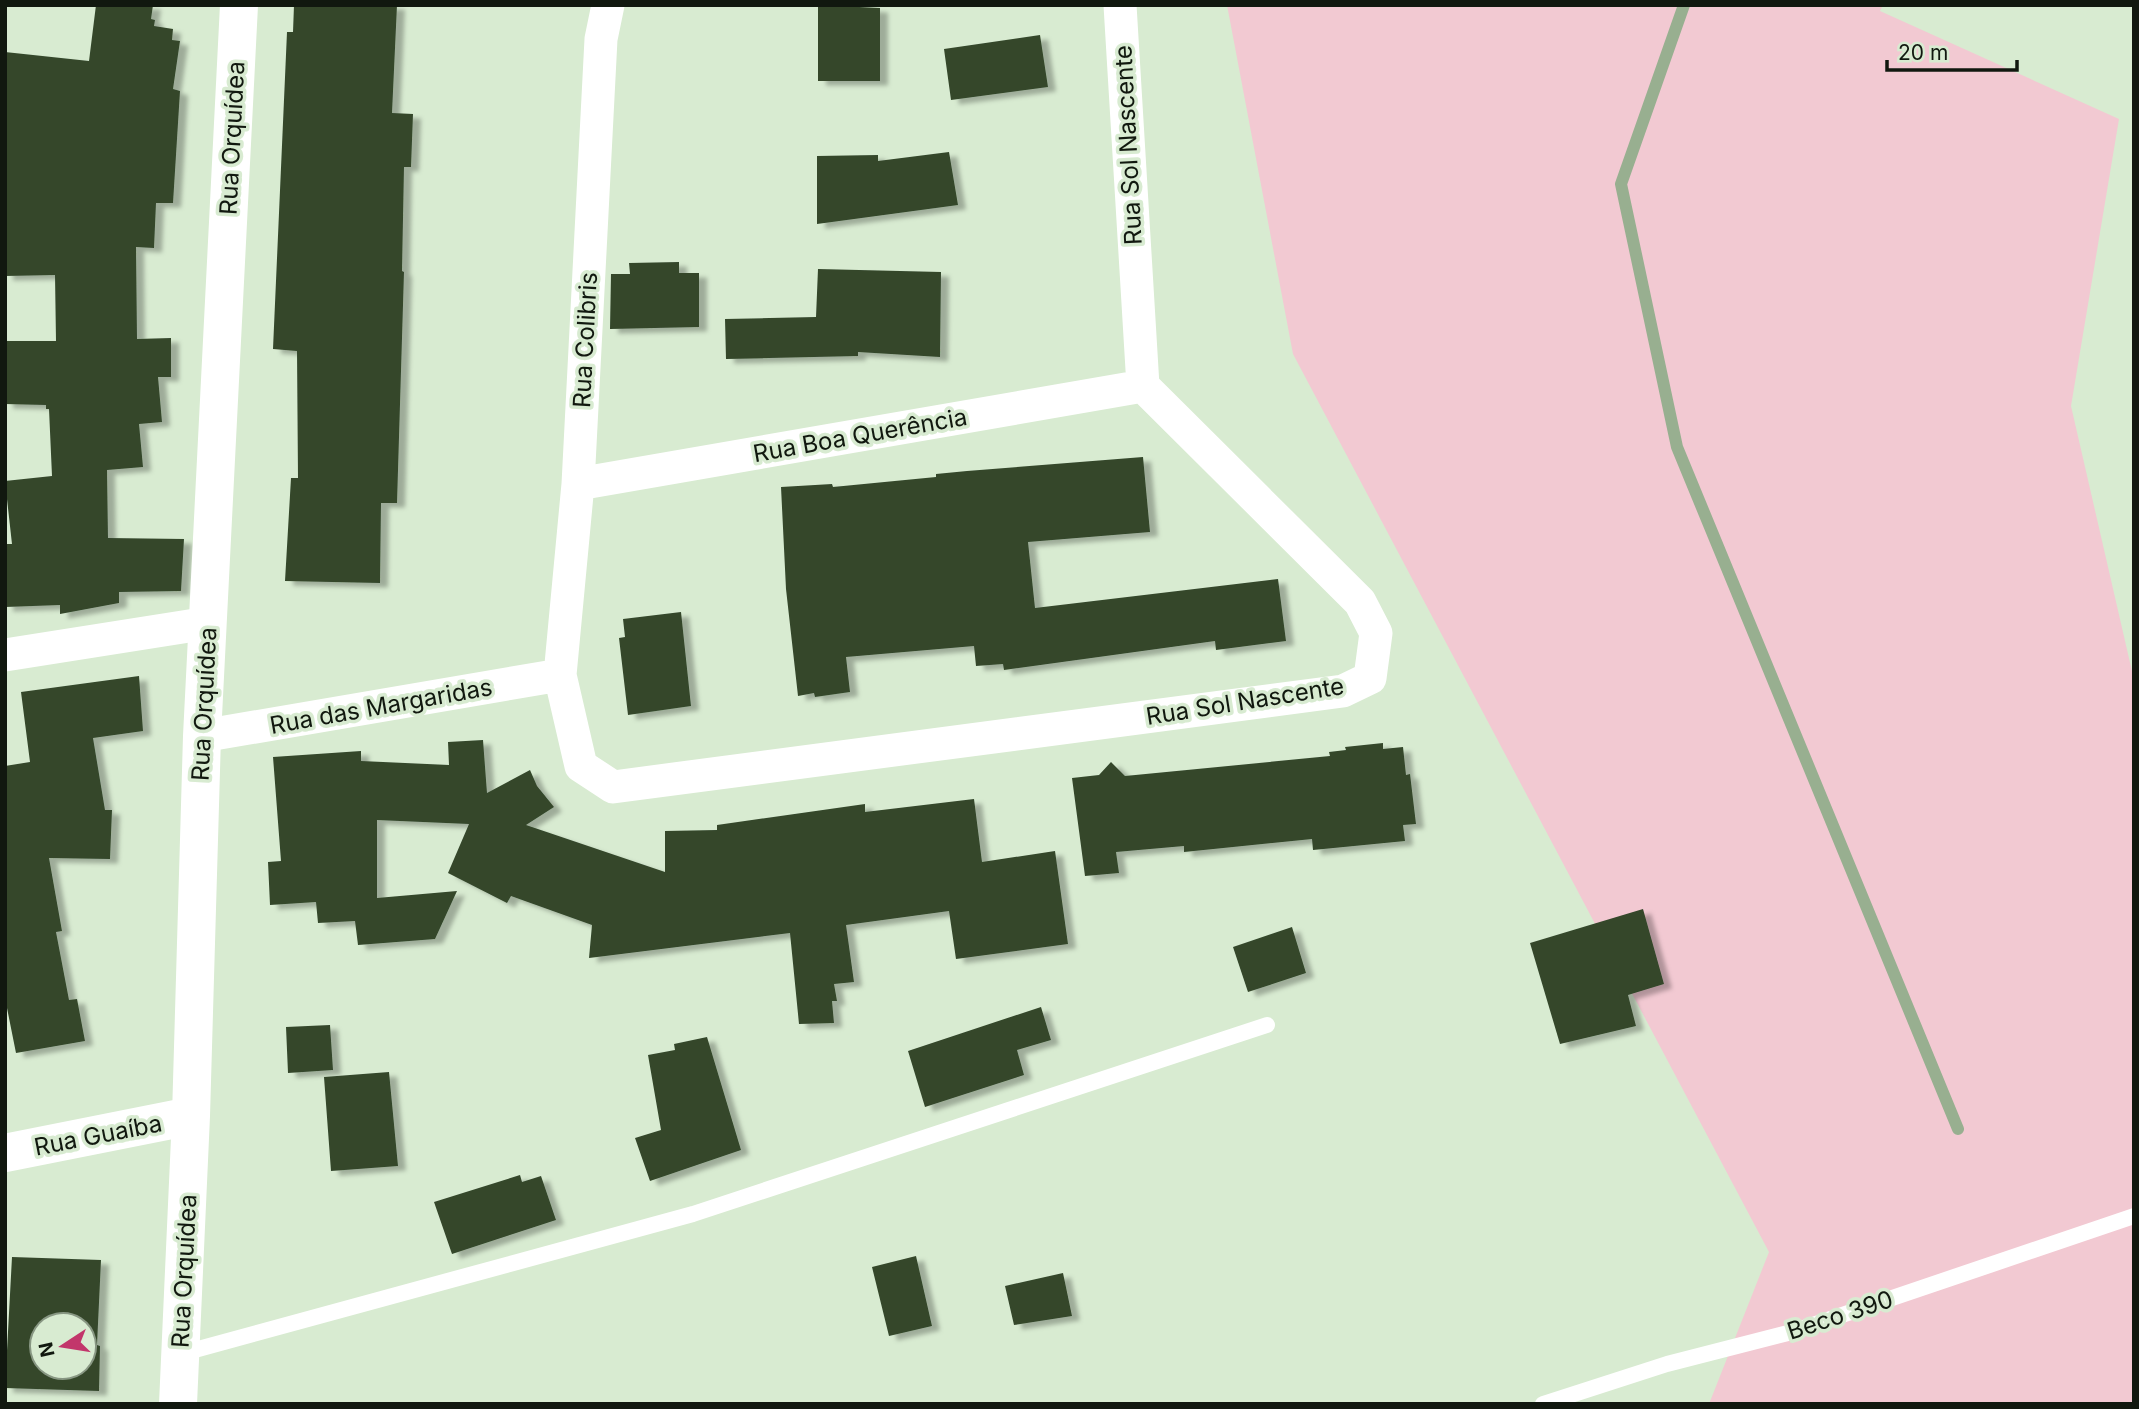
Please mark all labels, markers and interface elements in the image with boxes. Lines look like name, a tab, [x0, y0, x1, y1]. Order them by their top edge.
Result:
scale bar	[1887, 28, 2016, 72]
text: 20 m	[1898, 40, 1948, 65]
street label: Rua Sol Nascente	[1108, 44, 1148, 246]
street label: Rua Orquídea	[213, 60, 251, 216]
street label: Rua Colibris	[567, 271, 603, 409]
street label: Rua Boa Querência	[751, 402, 969, 468]
street label: Rua Orquídea	[185, 626, 223, 782]
street label: Rua Sol Nascente	[1144, 671, 1346, 731]
street label: Rua das Margaridas	[267, 672, 495, 740]
street label: Rua Guaíba	[32, 1108, 164, 1162]
street label: Rua Orquídea	[165, 1193, 203, 1349]
street label: Beco 390	[1783, 1284, 1897, 1346]
north arrow	[28, 1311, 98, 1381]
text: N	[34, 1340, 60, 1359]

